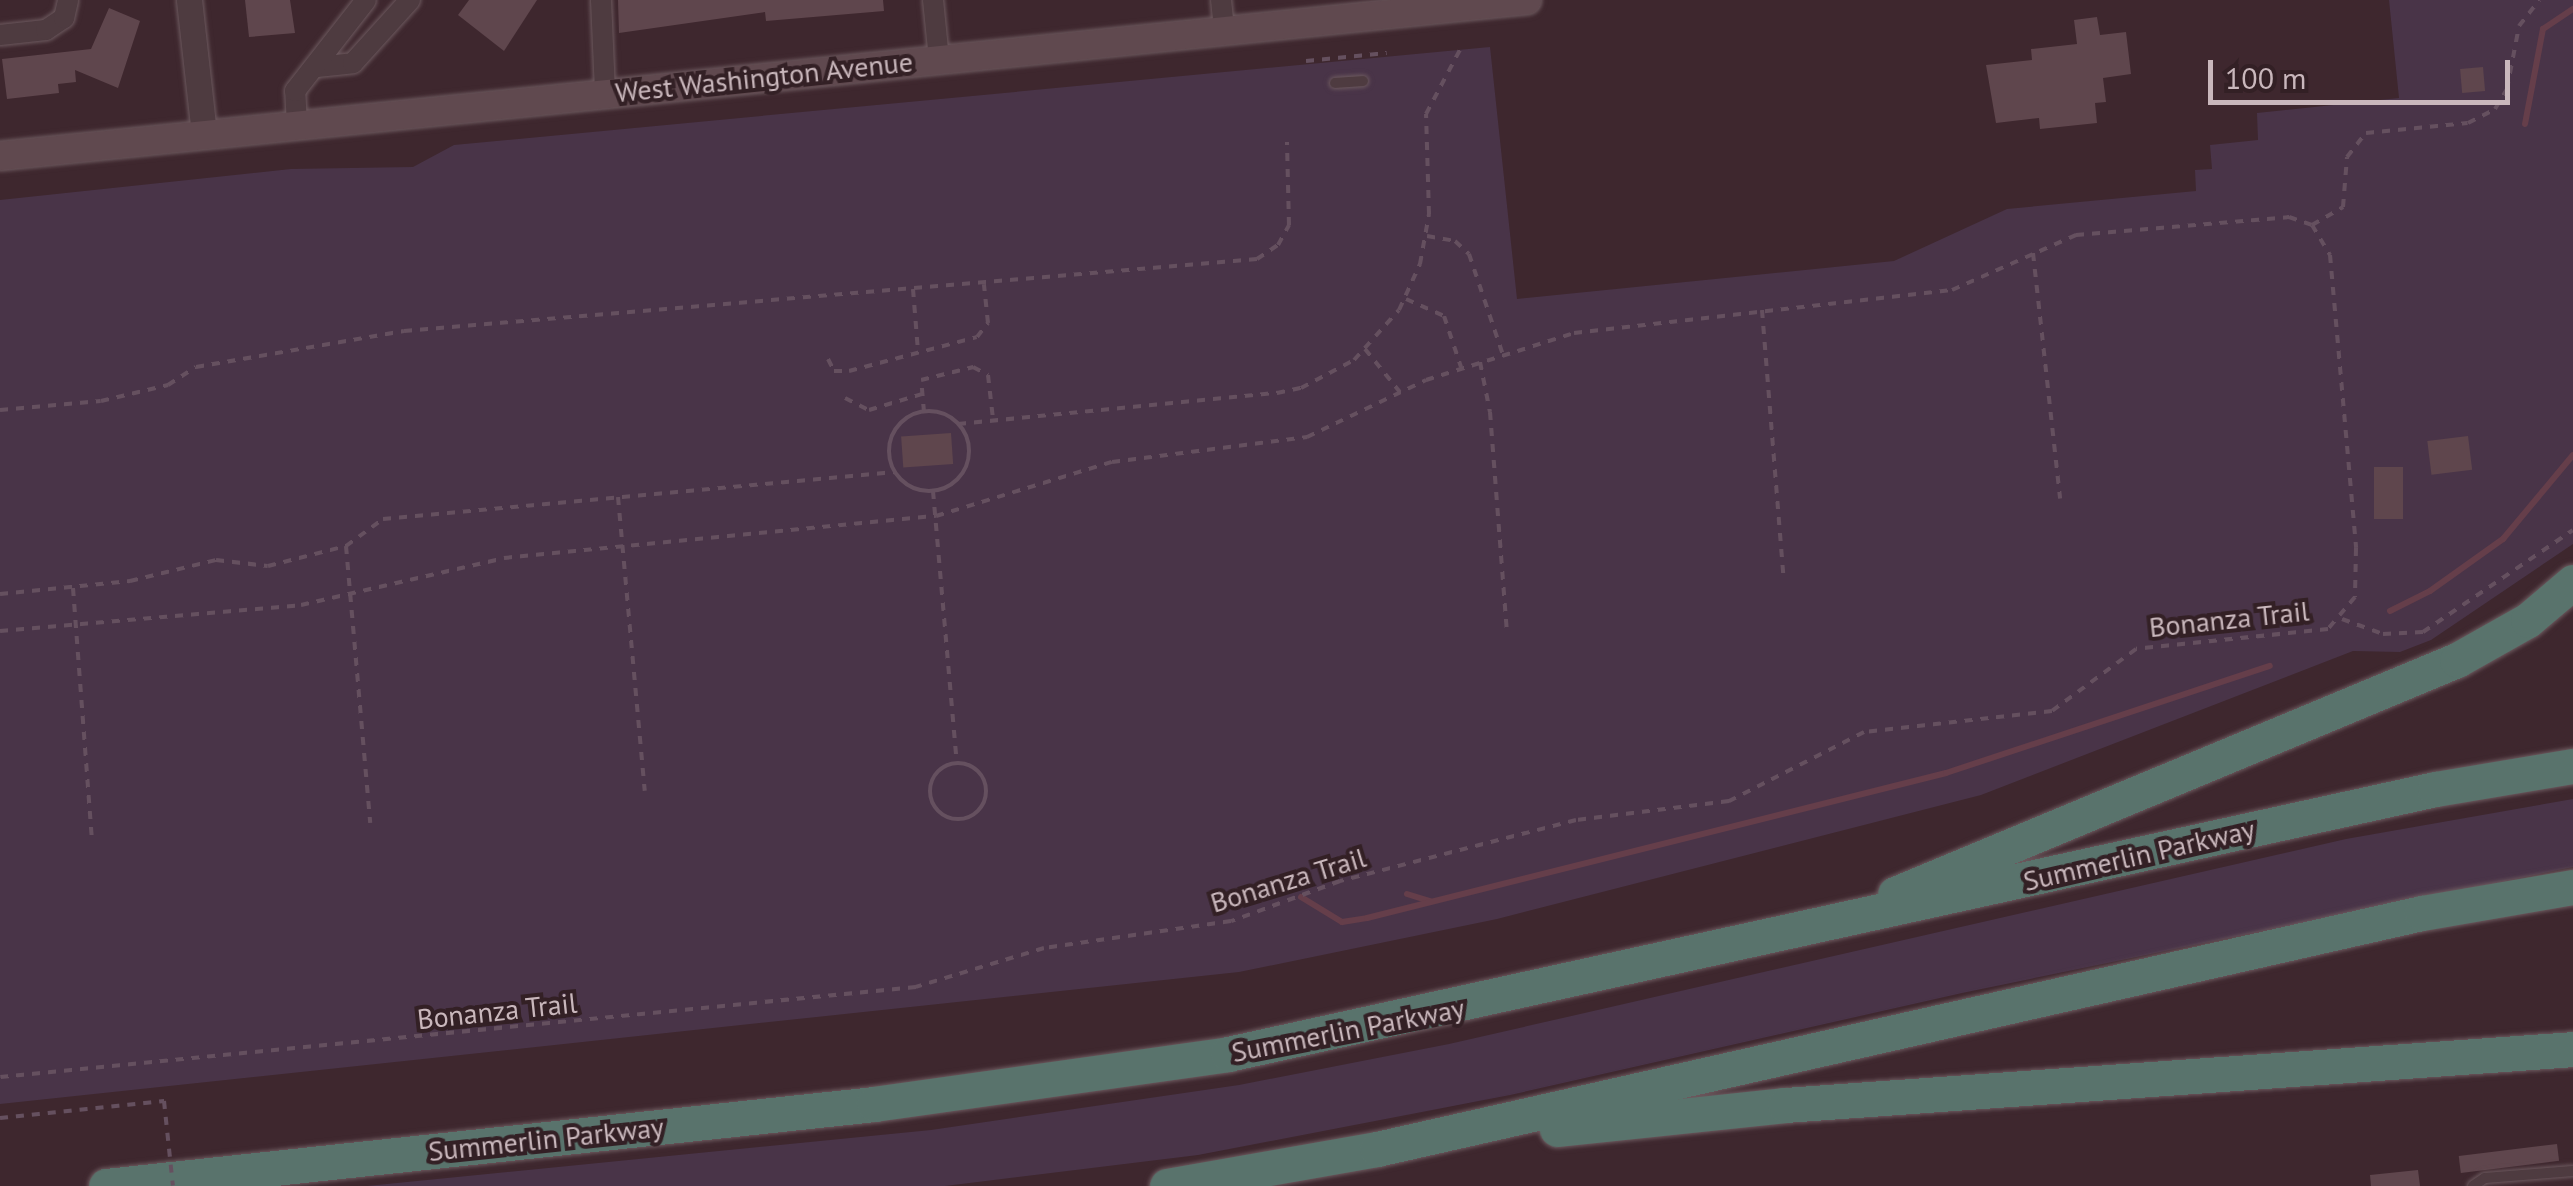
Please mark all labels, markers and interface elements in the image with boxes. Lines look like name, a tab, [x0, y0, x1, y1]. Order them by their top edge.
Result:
scale bar	[2213, 40, 2516, 102]
street label: West Washington Avenue	[613, 45, 915, 109]
text: 100 m	[2225, 58, 2306, 97]
street label: Bonanza Trail	[2147, 594, 2311, 644]
street label: Summerlin Parkway	[2020, 812, 2258, 898]
street label: Bonanza Trail	[1206, 840, 1370, 920]
street label: Bonanza Trail	[415, 986, 579, 1036]
street label: Summerlin Parkway	[1229, 991, 1467, 1069]
street label: Summerlin Parkway	[427, 1110, 665, 1168]

